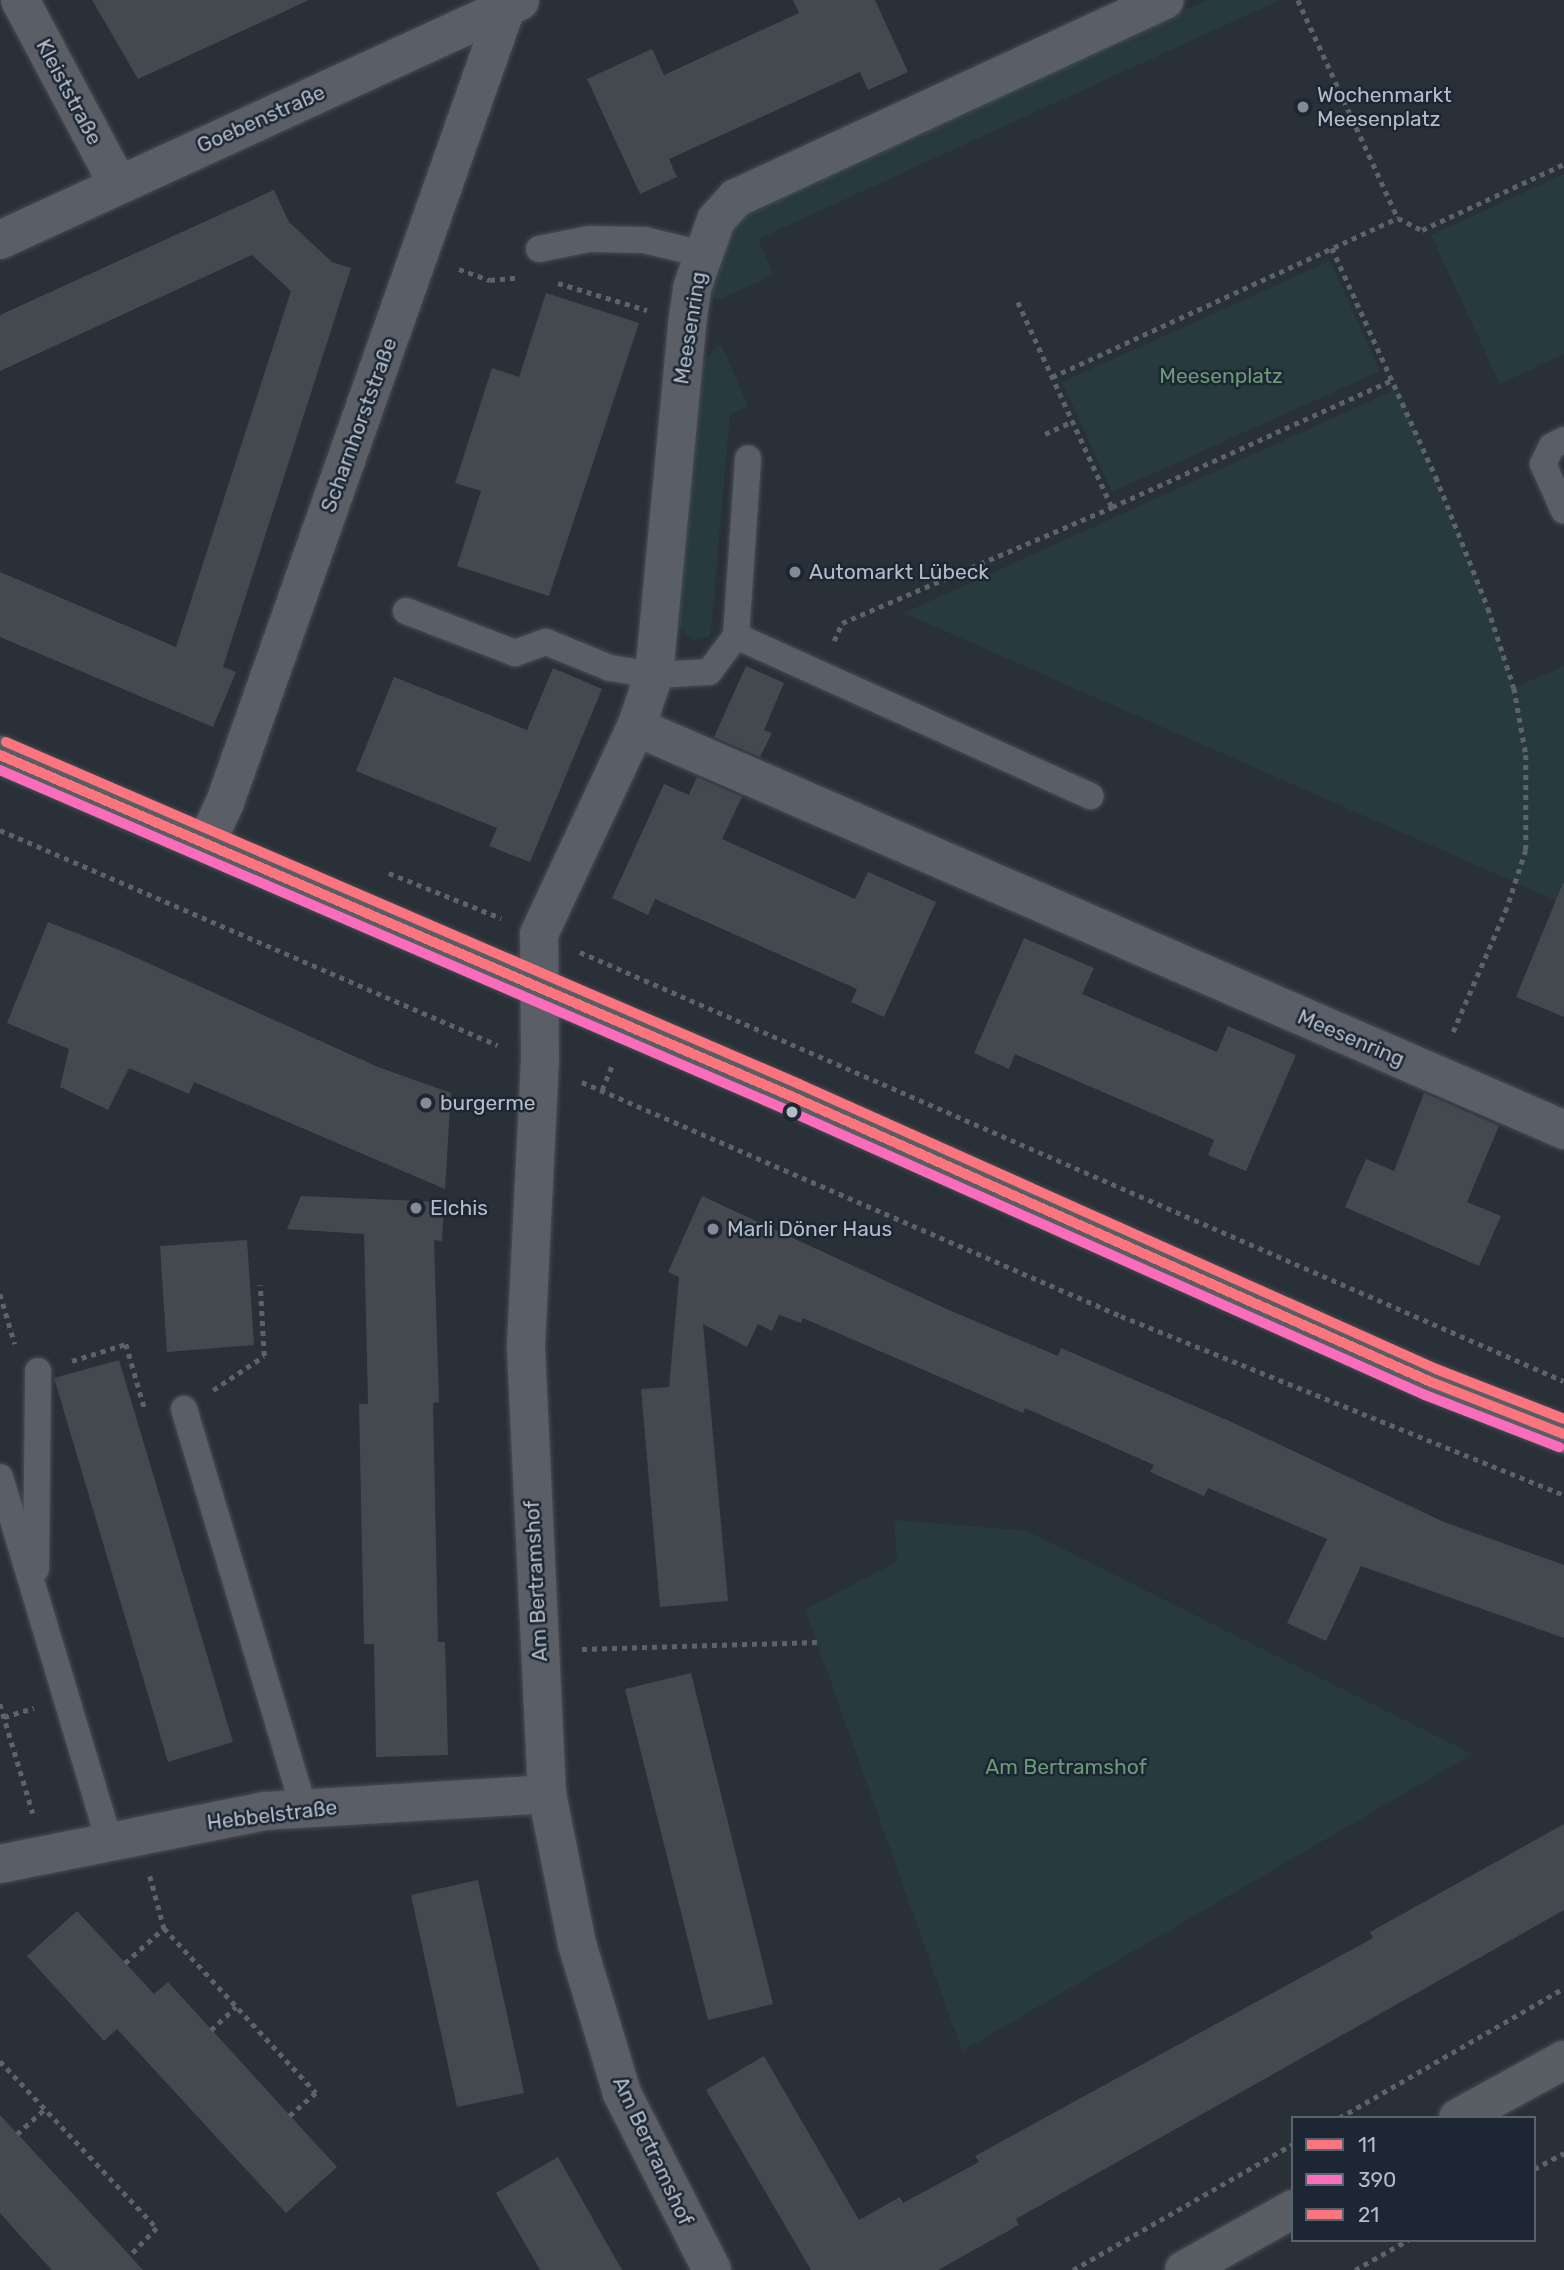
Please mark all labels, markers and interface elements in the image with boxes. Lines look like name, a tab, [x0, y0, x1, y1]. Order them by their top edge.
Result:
street label: Kleiststraße	[31, 35, 107, 149]
street label: Goebenstraße	[193, 80, 329, 158]
place label: Wochenmarkt Meesenplatz	[1317, 82, 1452, 132]
marker: Wochenmarkt Meesenplatz	[1295, 99, 1311, 115]
street label: Meesenring	[669, 270, 711, 386]
street label: Scharnhorststraße	[316, 334, 402, 516]
park label: Meesenplatz	[1159, 363, 1283, 389]
place label: Automarkt Lübeck	[809, 559, 989, 585]
marker: Automarkt Lübeck	[787, 564, 803, 580]
street label: Meesenring	[1294, 1004, 1408, 1072]
place label: burgerme	[440, 1090, 536, 1116]
marker: burgerme	[418, 1095, 434, 1111]
unlabelled marker	[785, 1105, 799, 1119]
place label: Elchis	[430, 1195, 488, 1221]
marker: Elchis	[408, 1200, 424, 1216]
place label: Marli Döner Haus	[727, 1216, 893, 1242]
marker: Marli Döner Haus	[705, 1221, 721, 1237]
street label: Am Bertramshof	[519, 1500, 553, 1662]
park label: Am Bertramshof	[985, 1754, 1147, 1780]
street label: Hebbelstraße	[205, 1795, 339, 1835]
street label: Am Bertramshof	[607, 2073, 699, 2229]
legend	[1291, 2116, 1536, 2242]
text: 11	[1358, 2132, 1376, 2157]
text: 390	[1358, 2167, 1396, 2192]
text: 21	[1358, 2202, 1379, 2227]

